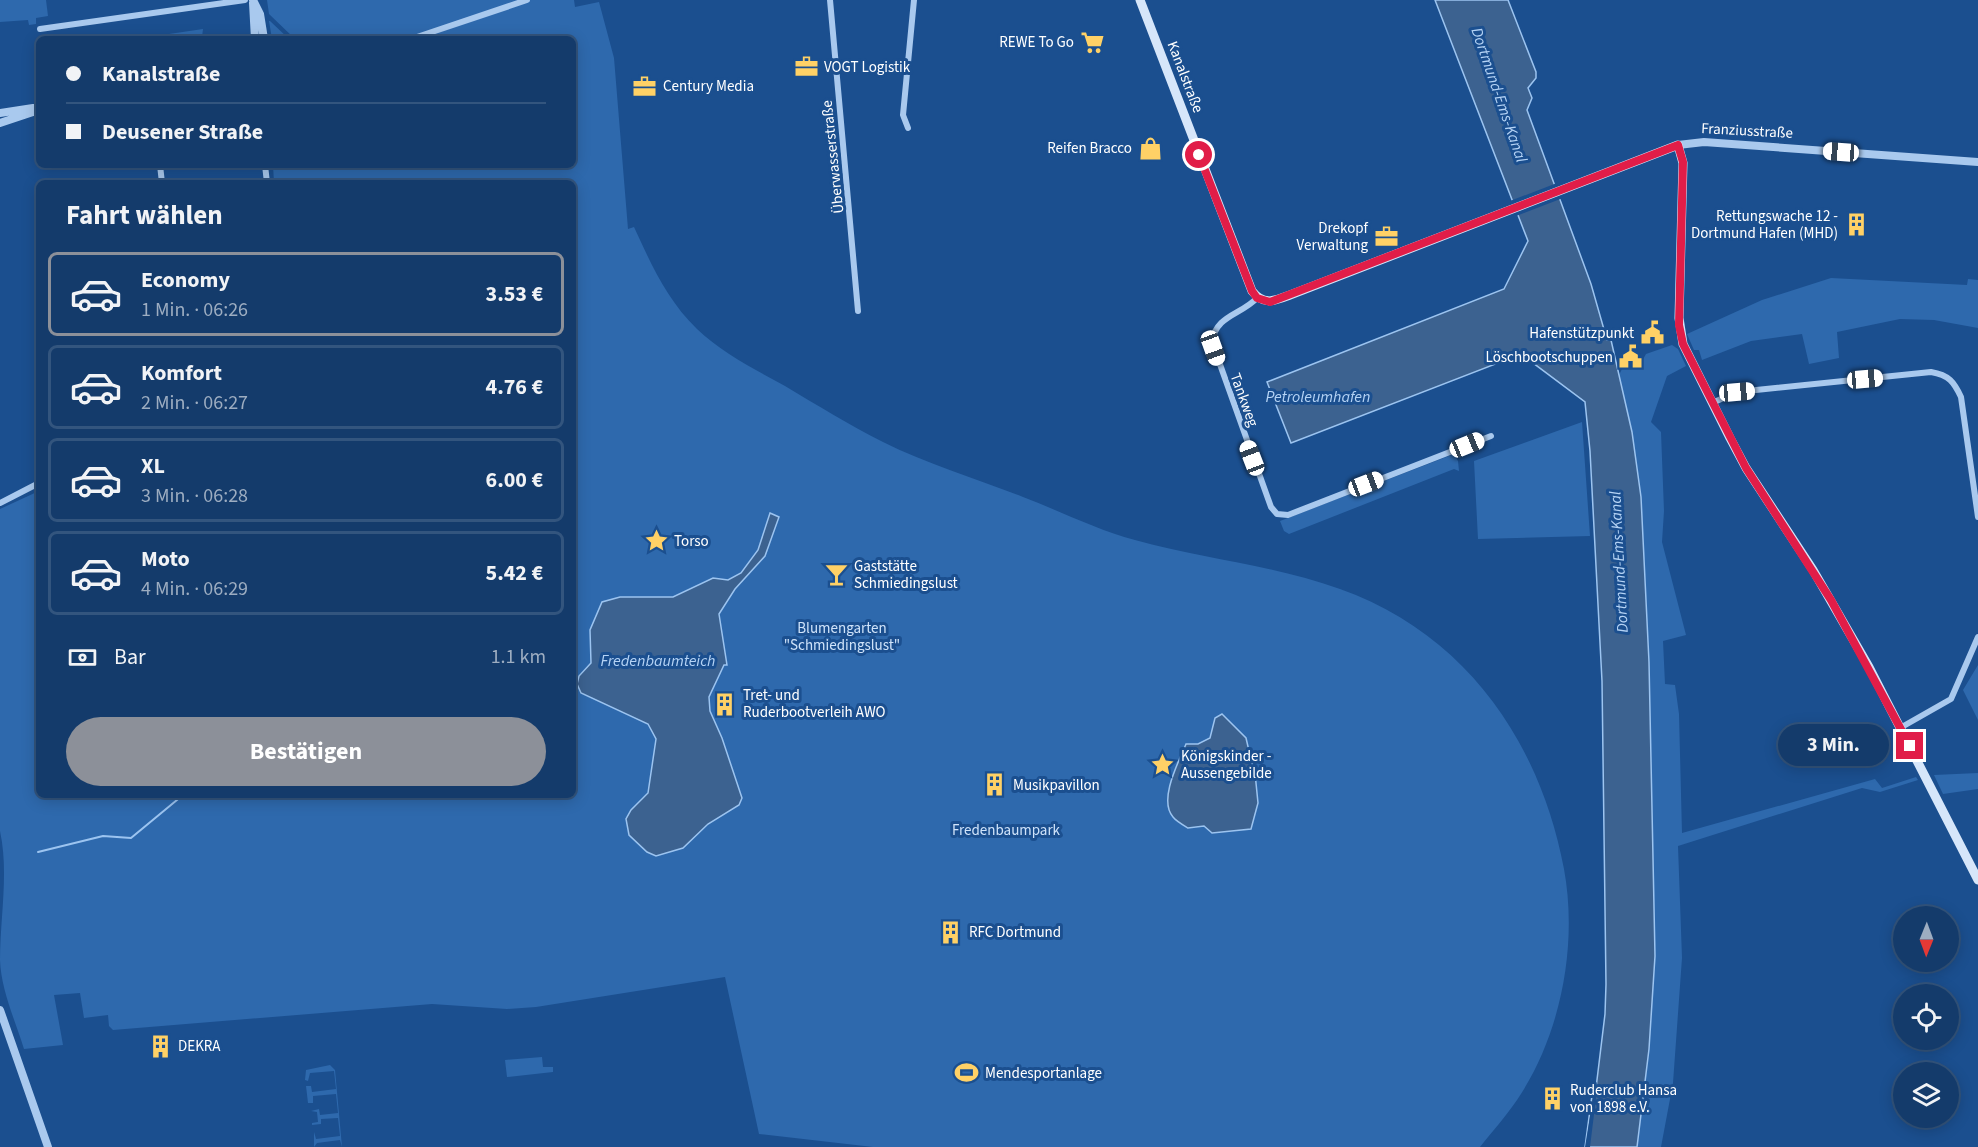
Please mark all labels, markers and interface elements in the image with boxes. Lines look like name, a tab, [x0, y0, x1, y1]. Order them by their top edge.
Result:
water label: Dortmund-Ems-Kanal	[1466, 24, 1532, 166]
supermarket icon: REWE To Go	[1079, 29, 1105, 55]
place label: REWE To Go	[999, 32, 1074, 53]
street label: Kanalstraße	[1162, 38, 1208, 116]
office icon: VOGT Logistik	[793, 54, 819, 80]
place label: VOGT Logistik	[824, 57, 911, 78]
text: Kanalstraße	[102, 58, 220, 90]
office icon: Century Media	[632, 73, 658, 99]
place label: Century Media	[663, 76, 754, 97]
street label: Überwasserstraße	[817, 99, 849, 215]
text: Deusener Straße	[102, 116, 263, 148]
street label: Franziusstraße	[1701, 118, 1793, 144]
shop icon: Reifen Bracco	[1137, 135, 1163, 161]
place label: Reifen Bracco	[1047, 138, 1132, 159]
route start	[1185, 141, 1212, 168]
car	[1822, 142, 1860, 162]
text: Fahrt wählen	[66, 196, 223, 235]
place label: Rettungswache 12 - Dortmund Hafen (MHD)	[1691, 206, 1838, 244]
building icon: Rettungswache 12 - Dortmund Hafen (MHD)	[1843, 212, 1869, 238]
place label: Drekopf Verwaltung	[1297, 218, 1369, 256]
office icon: Drekopf Verwaltung	[1373, 224, 1399, 250]
text: Economy	[141, 264, 230, 296]
icon: car	[69, 267, 123, 321]
text: 3.53 €	[486, 278, 543, 310]
text: 1 Min. · 06:26	[141, 296, 248, 324]
public building icon: Hafenstützpunkt	[1639, 320, 1665, 346]
place label: Hafenstützpunkt	[1529, 323, 1634, 344]
car	[1198, 328, 1228, 368]
public building icon: Löschbootschuppen	[1618, 344, 1644, 370]
place label: Löschbootschuppen	[1486, 347, 1613, 368]
text: Komfort	[141, 357, 222, 389]
icon: car	[69, 360, 123, 414]
car	[1846, 368, 1884, 390]
street label: Tankweg	[1225, 370, 1264, 430]
text: 4.76 €	[486, 371, 543, 403]
car	[1718, 381, 1756, 403]
water label: Petroleumhafen	[1266, 386, 1370, 408]
text: 2 Min. · 06:27	[141, 389, 248, 417]
car	[1447, 430, 1487, 460]
car	[1237, 438, 1267, 478]
text: XL	[141, 450, 165, 482]
icon: car	[69, 453, 123, 507]
text: 6.00 €	[486, 464, 543, 496]
car	[1346, 469, 1386, 499]
text: 3 Min. · 06:28	[141, 482, 248, 510]
water label: Dortmund-Ems-Kanal	[1604, 491, 1634, 633]
place icon: Torso	[643, 528, 669, 554]
place label: Torso	[674, 531, 709, 552]
text: Moto	[141, 543, 190, 575]
icon: car	[69, 546, 123, 600]
place label: Gaststätte Schmiedingslust	[854, 556, 958, 594]
text: 5.42 €	[486, 557, 543, 589]
bar icon: Gaststätte Schmiedingslust	[823, 562, 849, 588]
text: 4 Min. · 06:29	[141, 575, 248, 603]
park label: Blumengarten "Schmiedingslust"	[784, 618, 900, 656]
icon: cash	[66, 641, 99, 674]
text: Bar	[114, 641, 146, 673]
text: 1.1 km	[491, 643, 546, 671]
water label: Fredenbaumteich	[601, 650, 715, 672]
place label: Tret- und Ruderbootverleih AWO	[743, 685, 886, 723]
building icon: Tret- und Ruderbootverleih AWO	[712, 691, 738, 717]
button: Bestätigen	[66, 717, 546, 786]
callout: 3 Min.	[1778, 725, 1889, 767]
text: 3 Min.	[1807, 731, 1860, 759]
route end	[1896, 732, 1923, 759]
place label: Königskinder - Aussengebilde	[1181, 746, 1272, 784]
place icon: Königskinder - Aussengebilde	[1150, 752, 1176, 778]
building icon: Musikpavillon	[982, 772, 1008, 798]
place label: Musikpavillon	[1013, 775, 1100, 796]
park label: Fredenbaumpark	[952, 820, 1061, 841]
north arrow	[1893, 906, 1959, 972]
map controls	[1893, 906, 1959, 1128]
building icon: RFC Dortmund	[938, 919, 964, 945]
place label: RFC Dortmund	[969, 922, 1061, 943]
button: locate	[1893, 984, 1959, 1050]
building icon: DEKRA	[147, 1033, 173, 1059]
place label: DEKRA	[178, 1036, 221, 1057]
sports icon: Mendesportanlage	[954, 1060, 980, 1086]
button: layers	[1893, 1062, 1959, 1128]
place label: Mendesportanlage	[985, 1063, 1102, 1084]
place label: Ruderclub Hansa von 1898 e.V.	[1570, 1080, 1677, 1118]
building icon: Ruderclub Hansa von 1898 e.V.	[1539, 1086, 1565, 1112]

